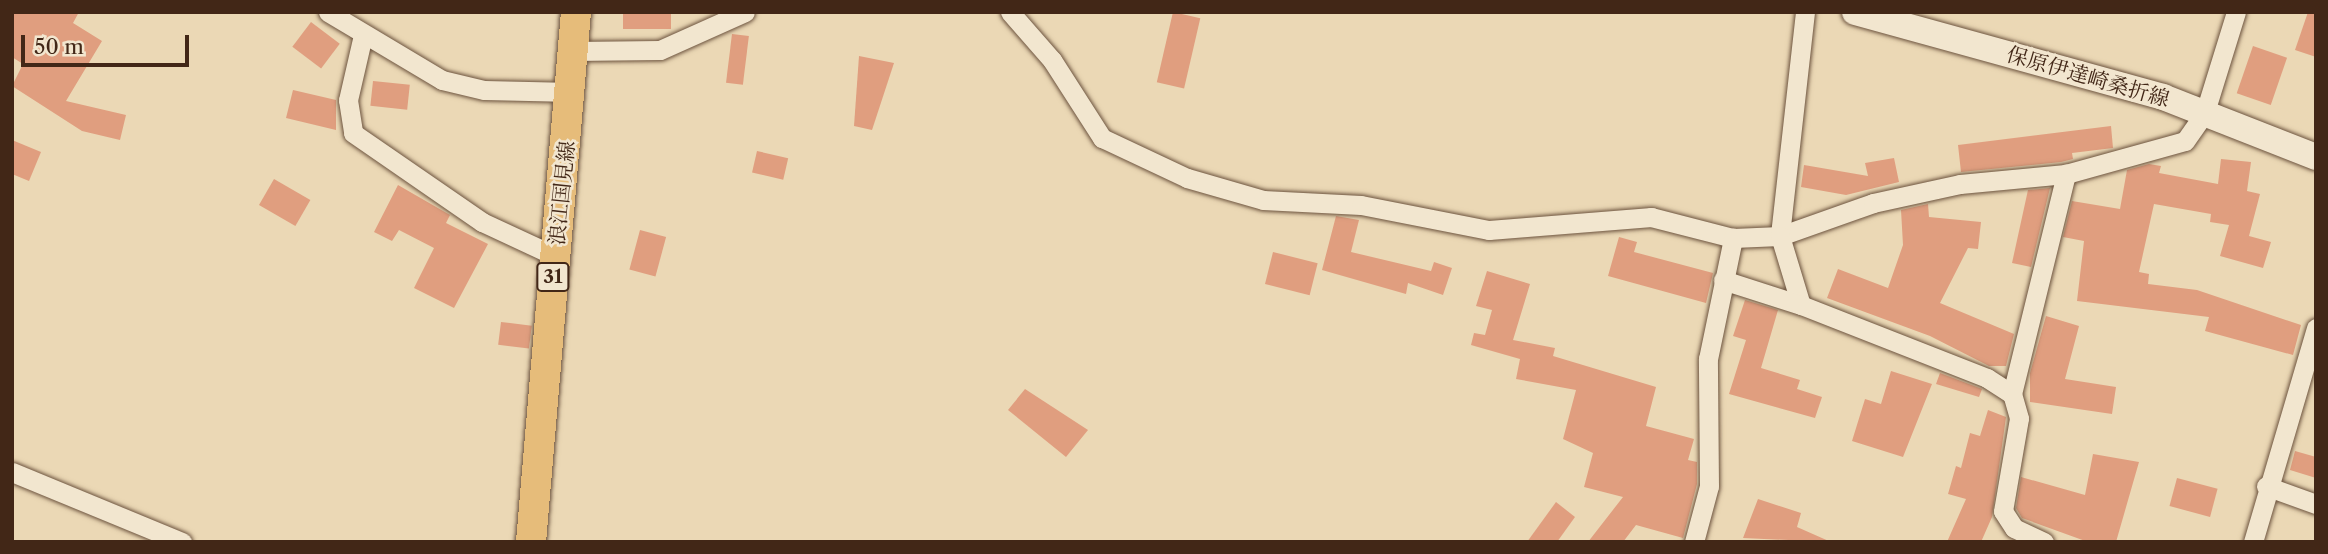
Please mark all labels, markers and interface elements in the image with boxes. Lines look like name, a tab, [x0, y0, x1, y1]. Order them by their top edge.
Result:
scale bar	[24, 21, 192, 65]
text: 50 m	[34, 34, 84, 59]
street label: 保原伊達崎桑折線	[2004, 42, 2172, 112]
street label: 浪江国見線	[544, 139, 580, 247]
road number: 31	[536, 262, 570, 292]

